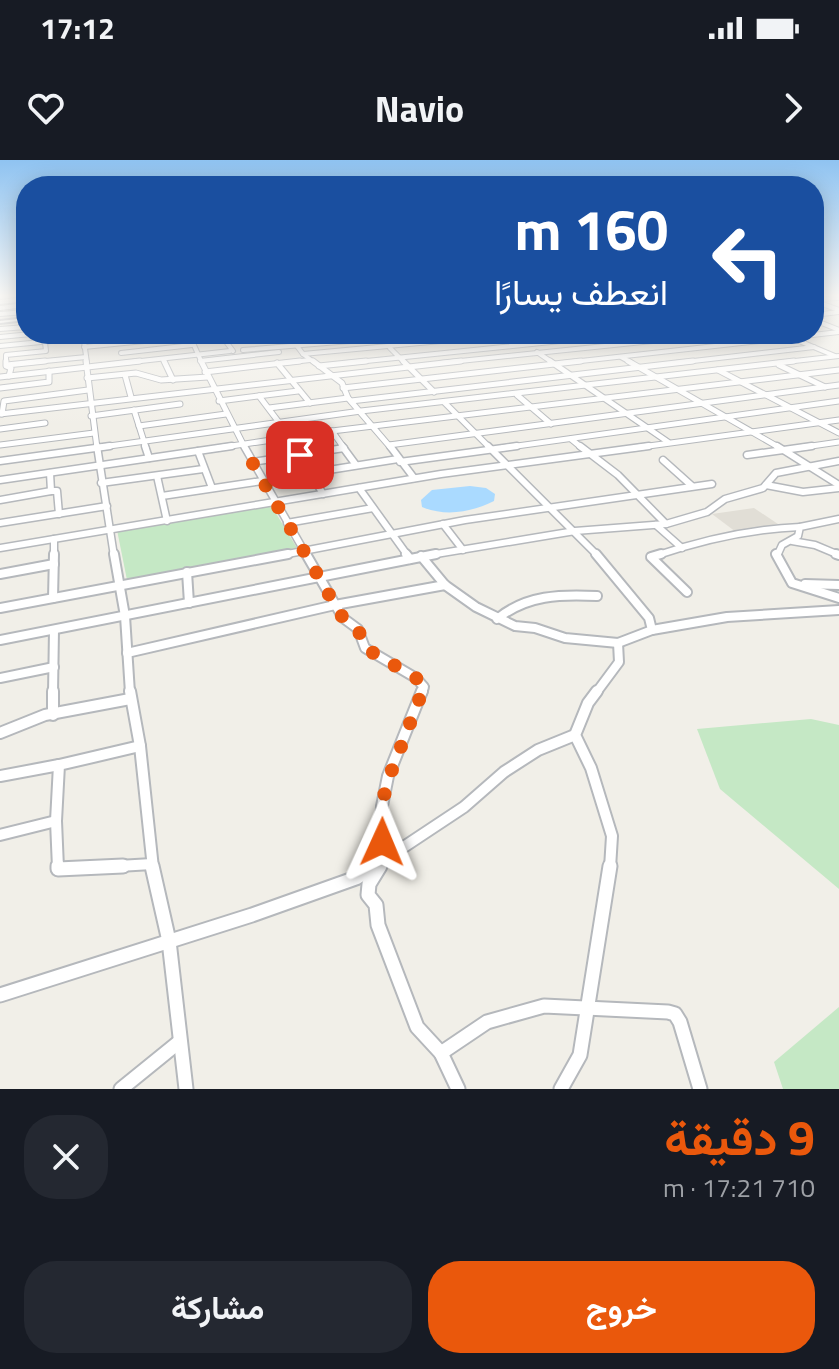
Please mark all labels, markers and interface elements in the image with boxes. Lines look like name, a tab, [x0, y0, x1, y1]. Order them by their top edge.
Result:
text: 17:12	[40, 5, 115, 51]
text: Navio	[375, 81, 464, 136]
icon: heart	[24, 86, 68, 130]
icon: forward	[771, 86, 815, 130]
text: 160 m	[515, 187, 668, 272]
icon: left	[696, 208, 800, 312]
text: انعطف يسارًا	[494, 264, 668, 319]
pin	[266, 421, 334, 489]
icon: arrive	[278, 433, 322, 477]
position arrow	[340, 800, 424, 884]
text: 9 دقيقة	[664, 1101, 815, 1174]
button: close	[24, 1115, 108, 1199]
text: 710 m · 17:21	[663, 1168, 815, 1207]
button: مشاركة	[24, 1261, 412, 1353]
button: خروج	[428, 1261, 815, 1353]

